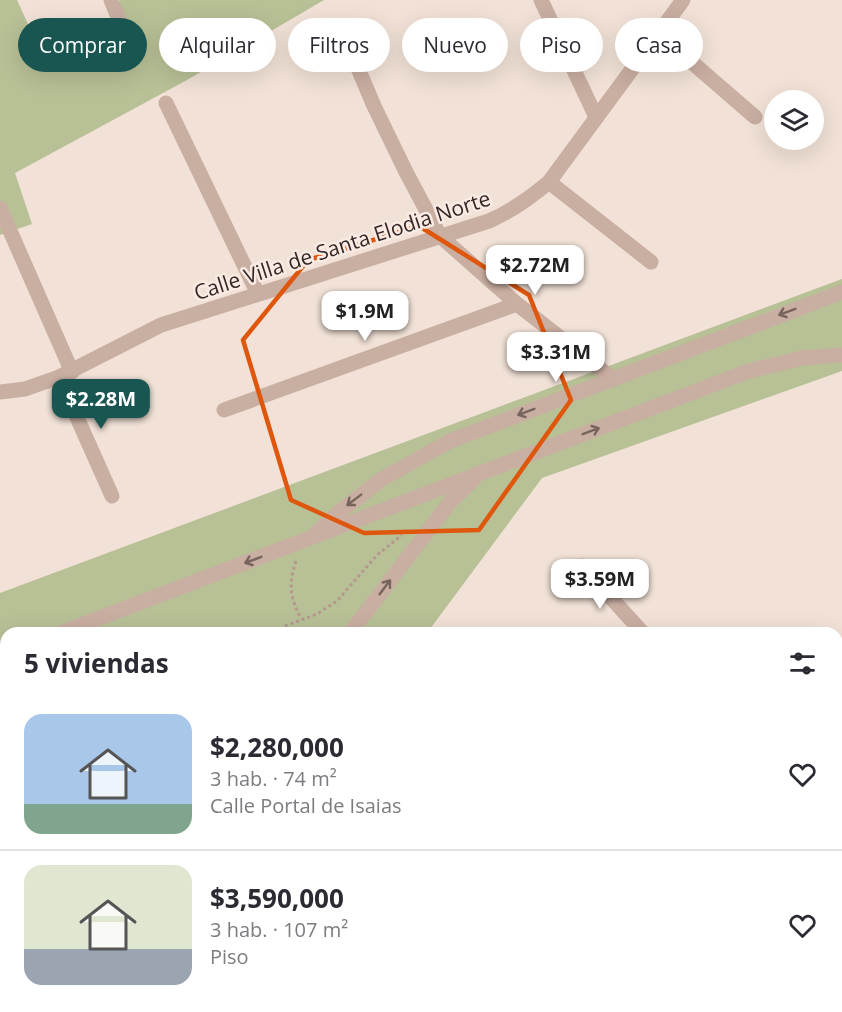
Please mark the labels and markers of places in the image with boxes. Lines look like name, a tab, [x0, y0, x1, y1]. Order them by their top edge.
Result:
pin: $2.72M	[486, 245, 584, 296]
pin: $1.9M	[323, 291, 407, 342]
pin: $3.31M	[507, 332, 605, 383]
pin: $2.28M	[52, 379, 150, 430]
pin: $3.59M	[551, 559, 649, 610]

